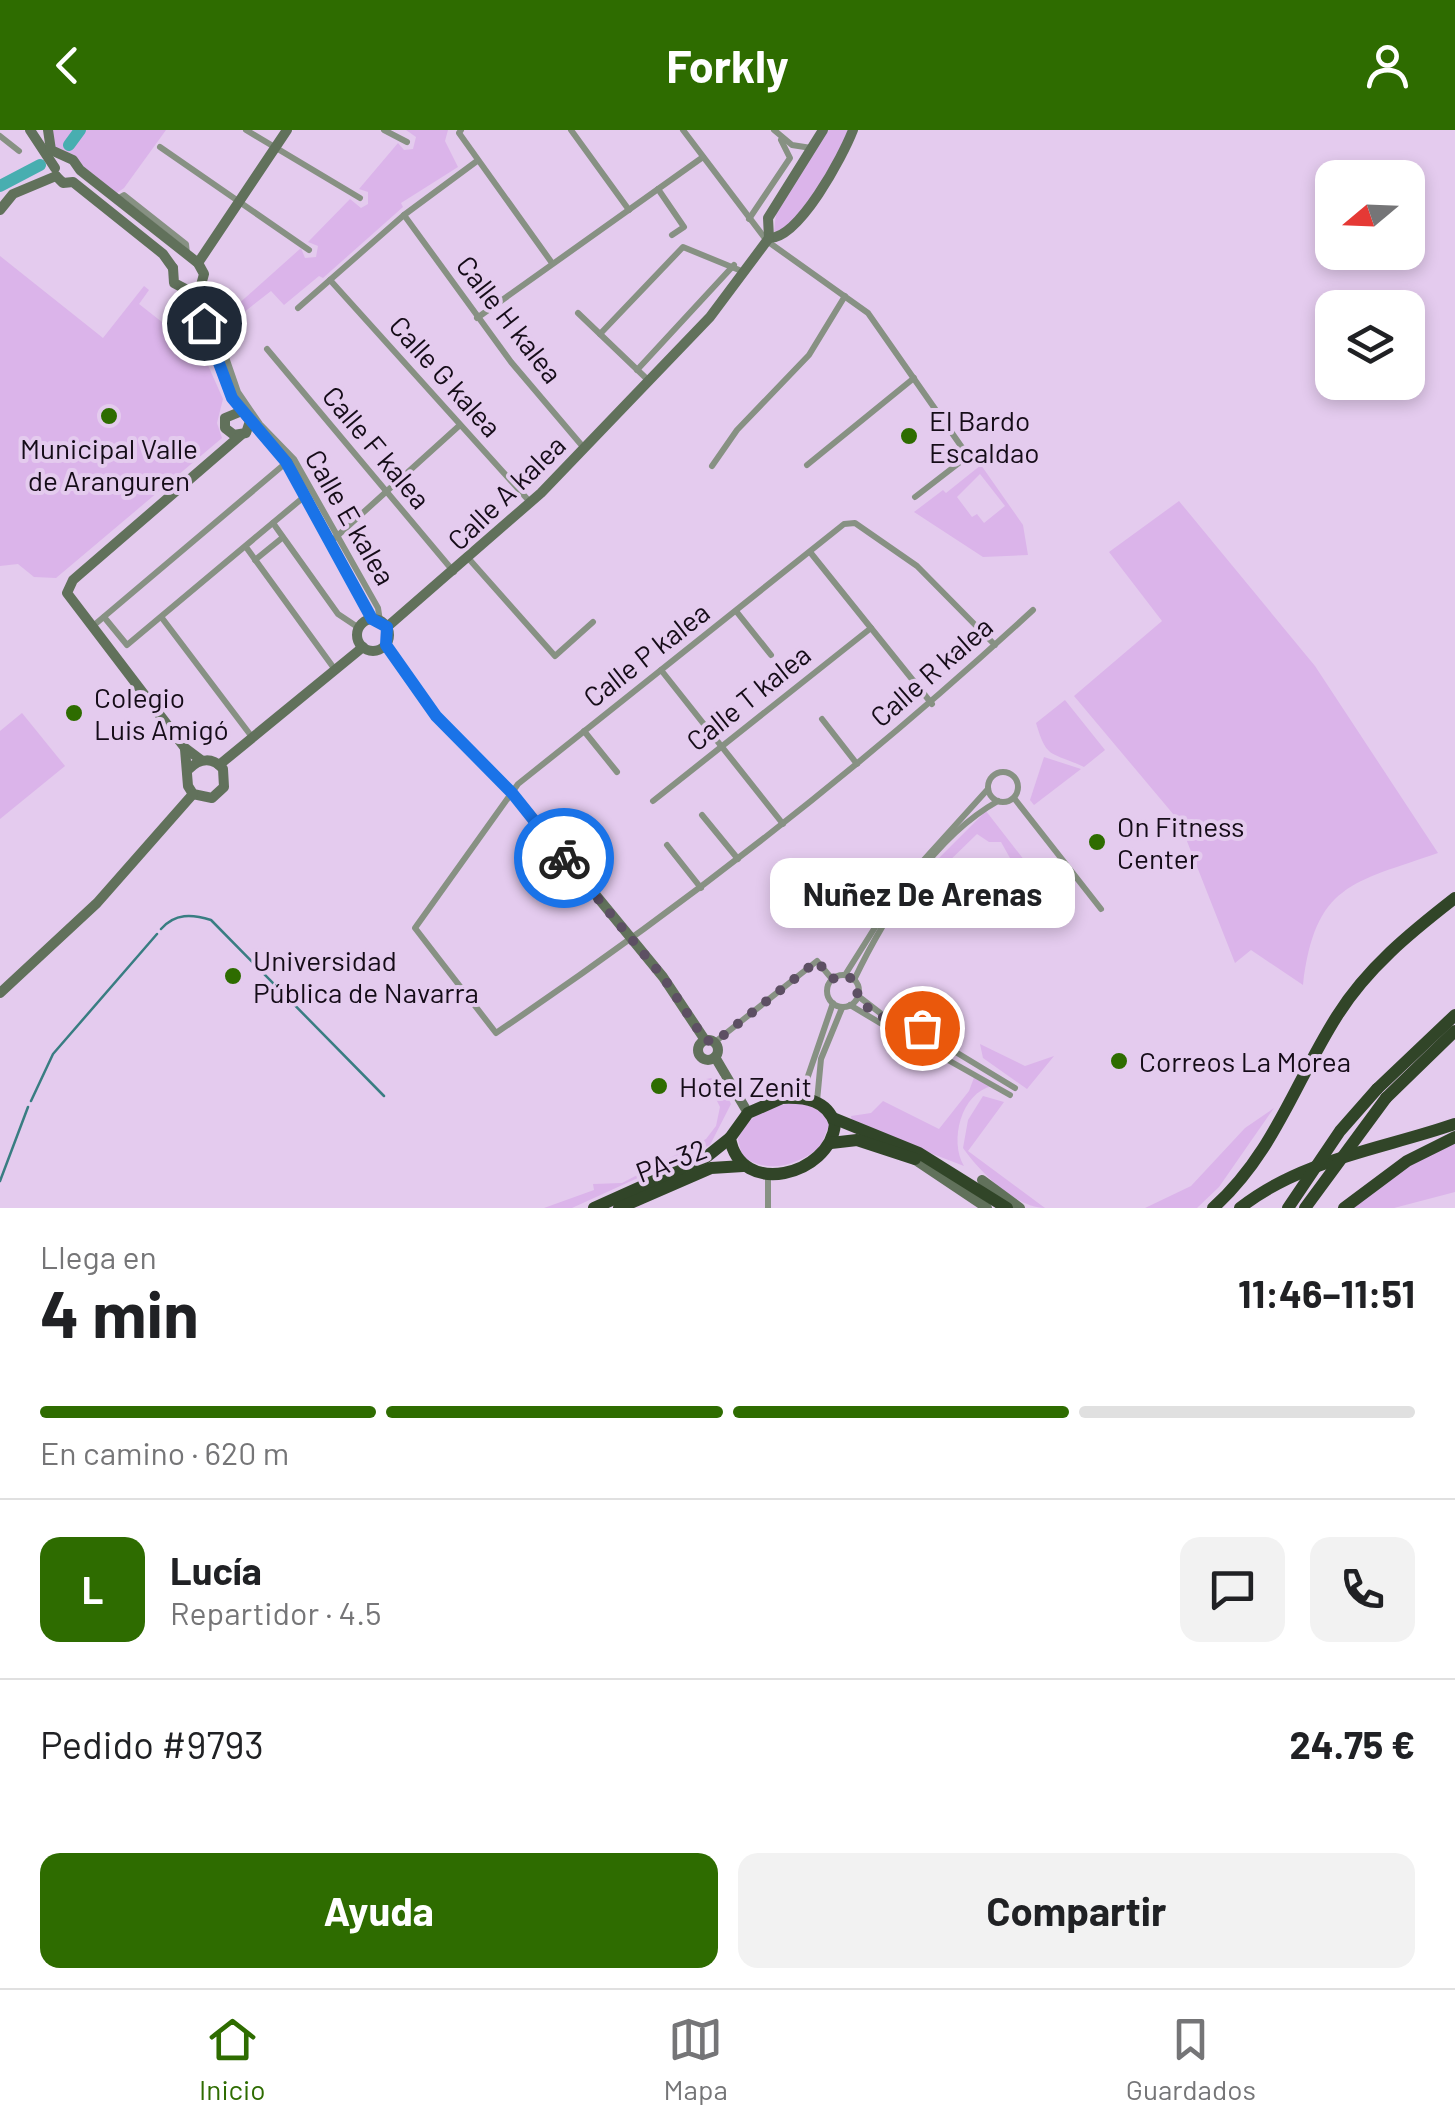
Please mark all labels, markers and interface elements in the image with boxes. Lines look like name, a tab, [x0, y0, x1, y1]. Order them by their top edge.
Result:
icon: back	[40, 38, 95, 93]
text: Forkly	[666, 38, 789, 92]
icon: person	[1360, 38, 1415, 93]
north arrow	[1315, 160, 1425, 270]
map controls	[1315, 160, 1425, 400]
street label: Calle H kalea	[450, 249, 570, 389]
pin	[162, 281, 247, 366]
button: layers	[1315, 290, 1425, 400]
icon: home	[177, 296, 232, 351]
street label: Calle G kalea	[383, 309, 509, 443]
street label: Calle F kalea	[316, 379, 438, 515]
place label: El Bardo Escaldao	[929, 403, 1040, 469]
marker: Municipal Valle de Aranguren	[98, 405, 120, 427]
marker: El Bardo Escaldao	[898, 425, 920, 447]
street label: Calle A kalea	[440, 427, 572, 557]
place label: Municipal Valle de Aranguren	[20, 431, 198, 497]
street label: Calle E kalea	[299, 443, 403, 591]
street label: Calle P kalea	[576, 594, 716, 714]
street label: Calle R kalea	[863, 609, 999, 733]
street label: Calle T kalea	[679, 637, 817, 757]
place label: Colegio Luis Amigó	[94, 680, 228, 746]
marker: Colegio Luis Amigó	[63, 702, 85, 724]
courier	[514, 808, 614, 908]
place label: On Fitness Center	[1117, 809, 1244, 875]
icon: bike	[537, 831, 592, 886]
marker: On Fitness Center	[1086, 831, 1108, 853]
callout: Nuñez De Arenas	[770, 858, 1074, 928]
text: Nuñez De Arenas	[803, 874, 1042, 912]
place label: Universidad Pública de Navarra	[253, 943, 479, 1009]
marker: Universidad Pública de Navarra	[222, 965, 244, 987]
pin	[880, 986, 965, 1071]
icon: bag	[895, 1001, 950, 1056]
place label: Correos La Morea	[1139, 1044, 1351, 1078]
marker: Correos La Morea	[1108, 1050, 1130, 1072]
place label: Hotel Zenit	[679, 1069, 812, 1103]
marker: Hotel Zenit	[648, 1075, 670, 1097]
street label: PA-32	[631, 1131, 711, 1189]
text: Llega en	[40, 1237, 157, 1275]
text: 11:46–11:51	[1238, 1270, 1415, 1316]
text: 4 min	[40, 1273, 199, 1351]
text: En camino · 620 m	[40, 1433, 289, 1471]
button: chat	[1180, 1537, 1285, 1642]
button: phone	[1310, 1537, 1415, 1642]
text: Lucía	[170, 1547, 262, 1593]
text: L	[82, 1566, 103, 1612]
text: Repartidor · 4.5	[170, 1593, 382, 1631]
text: Pedido #9793	[40, 1721, 264, 1767]
text: 24.75 €	[1289, 1721, 1415, 1767]
button: Ayuda	[40, 1853, 718, 1968]
button: Compartir	[738, 1853, 1415, 1968]
tab: Inicio	[199, 2012, 266, 2106]
tab: Mapa	[664, 2012, 728, 2106]
tab: Guardados	[1126, 2012, 1256, 2106]

